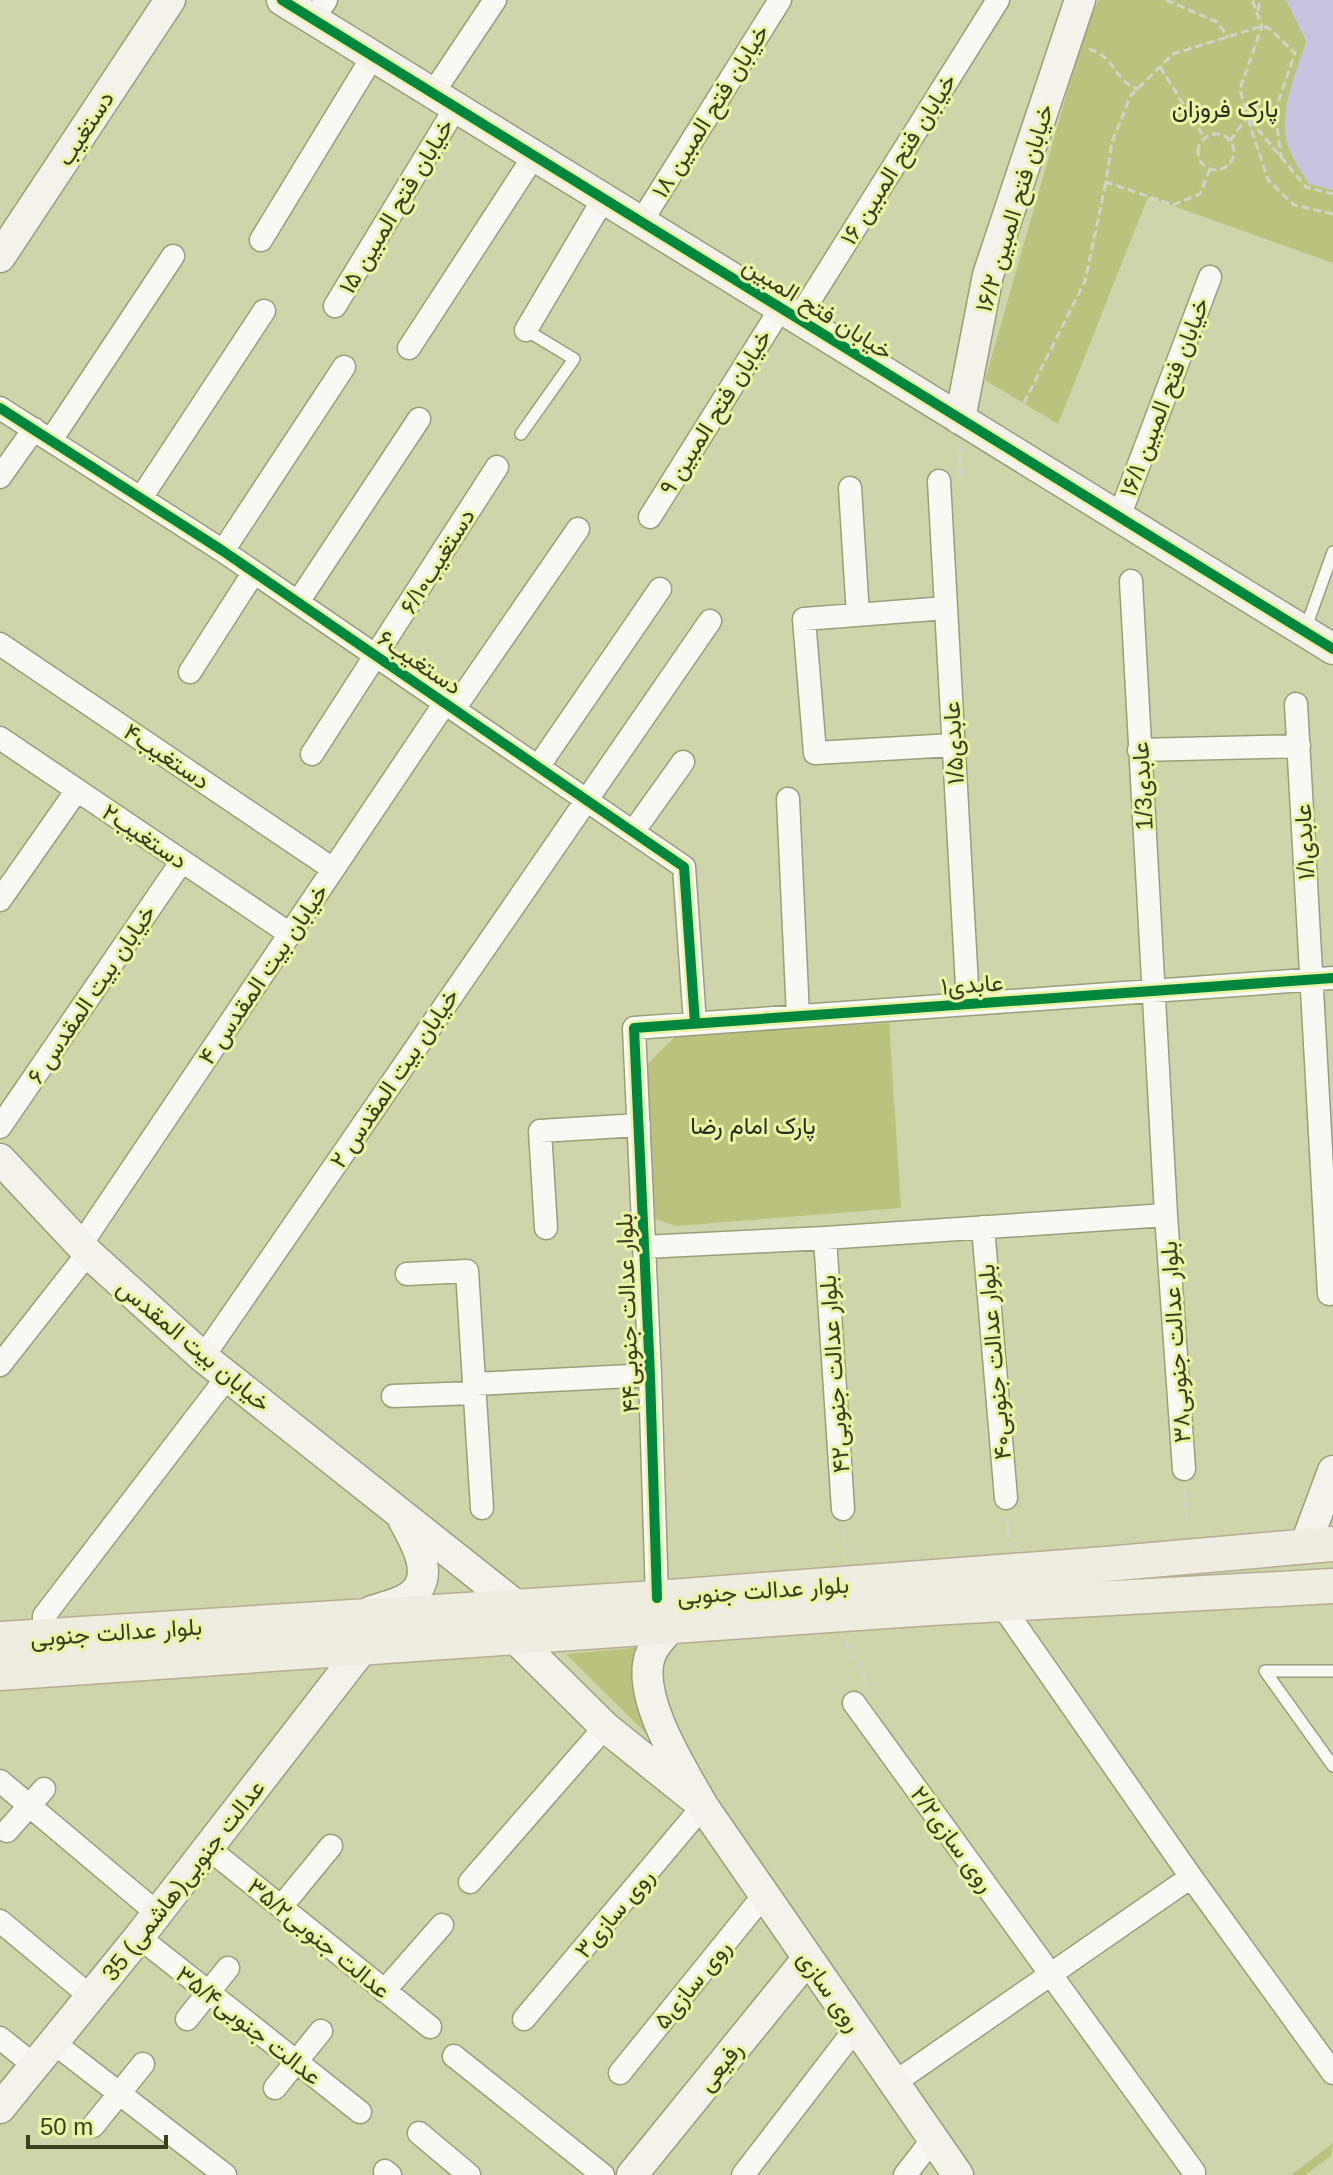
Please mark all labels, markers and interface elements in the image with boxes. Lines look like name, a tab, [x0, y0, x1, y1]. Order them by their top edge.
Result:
street label: خیابان فتح المبین ۱۸	[646, 19, 778, 205]
street label: خیابان فتح المبین ۱۶	[834, 68, 965, 252]
street label: دستغیب	[51, 86, 120, 171]
park label: پارک فروزان	[1172, 95, 1278, 125]
street label: خیابان فتح المبین ۱۶/۲	[970, 101, 1062, 316]
street label: خیابان فتح المبین ۱۵	[333, 114, 462, 300]
street label: خیابان فتح المبین	[736, 251, 898, 368]
street label: خیابان فتح المبین ۱۶/۱	[1114, 294, 1218, 501]
street label: خیابان فتح المبین ۹	[653, 324, 780, 502]
street label: دستغیب۶/۱۰	[394, 503, 481, 619]
street label: دستغیب۶	[372, 624, 467, 701]
street label: عابدی۱/۵	[937, 701, 970, 785]
street label: دستغیب۴	[118, 718, 215, 795]
street label: عابدی1/3	[1126, 741, 1159, 831]
street label: ۲دستغیب	[97, 798, 192, 875]
street label: عابدی۱/۱	[1289, 803, 1320, 881]
street label: خیابان بیت المقدس ۴	[193, 879, 334, 1070]
street label: خیابان بیت المقدس ۶	[21, 900, 162, 1089]
street label: ۱عابدی	[940, 968, 1004, 1001]
street label: خیابان بیت المقدس ۲	[324, 983, 465, 1173]
park label: پارک امام رضا	[690, 1112, 816, 1142]
street label: بلوار عدالت جنوبی۴۴	[610, 1213, 646, 1413]
street label: بلوار عدالت جنوبی۳۸	[1154, 1240, 1198, 1444]
street label: بلوار عدالت جنوبی۴۰	[972, 1263, 1018, 1461]
street label: خیابان بیت المقدس	[111, 1273, 276, 1418]
street label: بلوار عدالت جنوبی۴۲	[814, 1274, 856, 1474]
street label: بلوار عدالت جنوبی	[676, 1571, 850, 1611]
street label: بلوار عدالت جنوبی	[29, 1613, 203, 1653]
street label: 35 عدالت جنوبی(هاشمی)	[96, 1774, 271, 1987]
street label: روی سازی۲/۲	[904, 1781, 1000, 1898]
street label: روی سازی۳	[569, 1863, 661, 1964]
street label: عدالت جنوبی۳۵/۲	[241, 1872, 396, 2005]
street label: روی سازی۵	[648, 1934, 738, 2035]
street label: روی سازی	[791, 1945, 868, 2038]
street label: عدالت جنوبی۳۵/۴	[170, 1960, 327, 2092]
street label: رفیعی	[692, 2036, 750, 2097]
scale bar	[28, 2099, 166, 2149]
text: 50 m	[40, 2113, 93, 2140]

